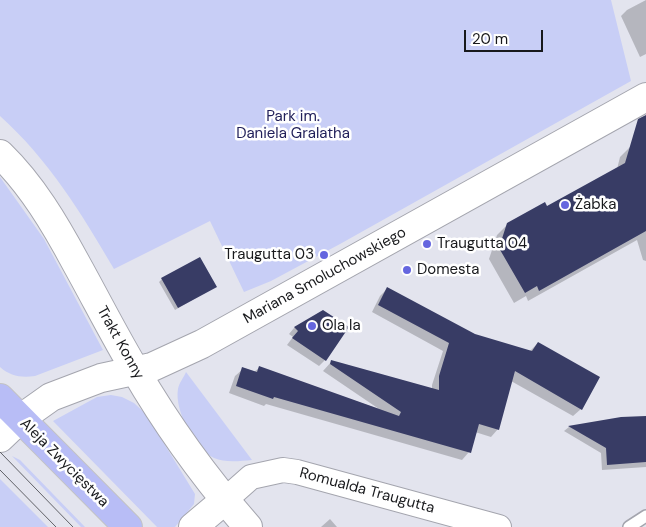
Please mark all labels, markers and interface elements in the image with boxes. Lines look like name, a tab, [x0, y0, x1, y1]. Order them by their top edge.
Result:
scale bar	[466, 20, 545, 52]
text: 20 m	[472, 29, 508, 49]
park label: Park im. Daniela Gralatha	[236, 108, 350, 143]
place label: Żabka	[575, 196, 616, 214]
marker: Żabka	[559, 199, 571, 211]
street label: Mariana Smoluchowskiego	[241, 224, 409, 328]
place label: Traugutta 04	[437, 235, 527, 253]
marker: Traugutta 04	[421, 238, 433, 250]
place label: Traugutta 03	[224, 246, 314, 264]
marker: Traugutta 03	[318, 249, 330, 261]
place label: Domesta	[417, 261, 479, 279]
marker: Domesta	[401, 264, 413, 276]
street label: Trakt Konny	[92, 303, 148, 383]
place label: Ola la	[322, 317, 361, 335]
marker: Ola la	[306, 320, 318, 332]
street label: Aleja Zwycięstwa	[16, 415, 112, 511]
street label: Romualda Traugutta	[297, 464, 437, 518]

